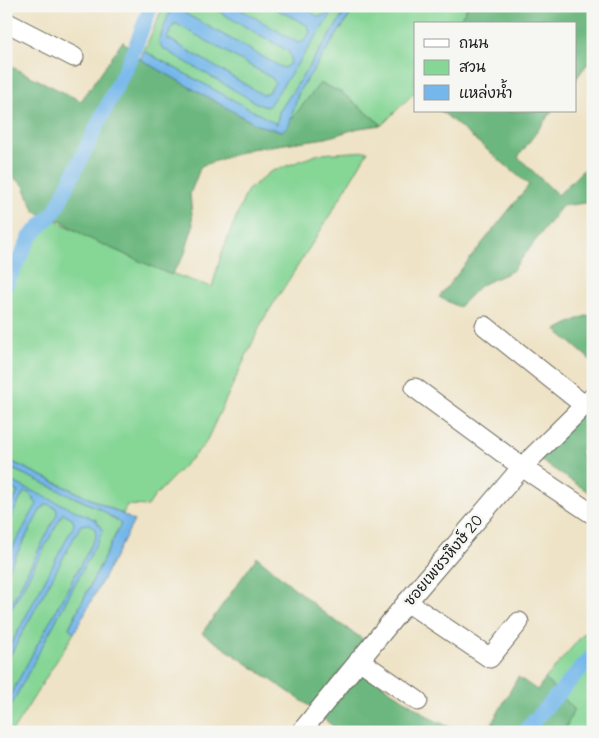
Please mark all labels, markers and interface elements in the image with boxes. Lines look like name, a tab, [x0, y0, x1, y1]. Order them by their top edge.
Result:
legend	[414, 22, 576, 112]
text: ถนน	[459, 33, 488, 52]
text: สวน	[459, 57, 486, 76]
text: แหล่งน้ำ	[459, 79, 513, 102]
street label: ซอยเพชรหึงษ์ 20	[399, 511, 487, 609]

